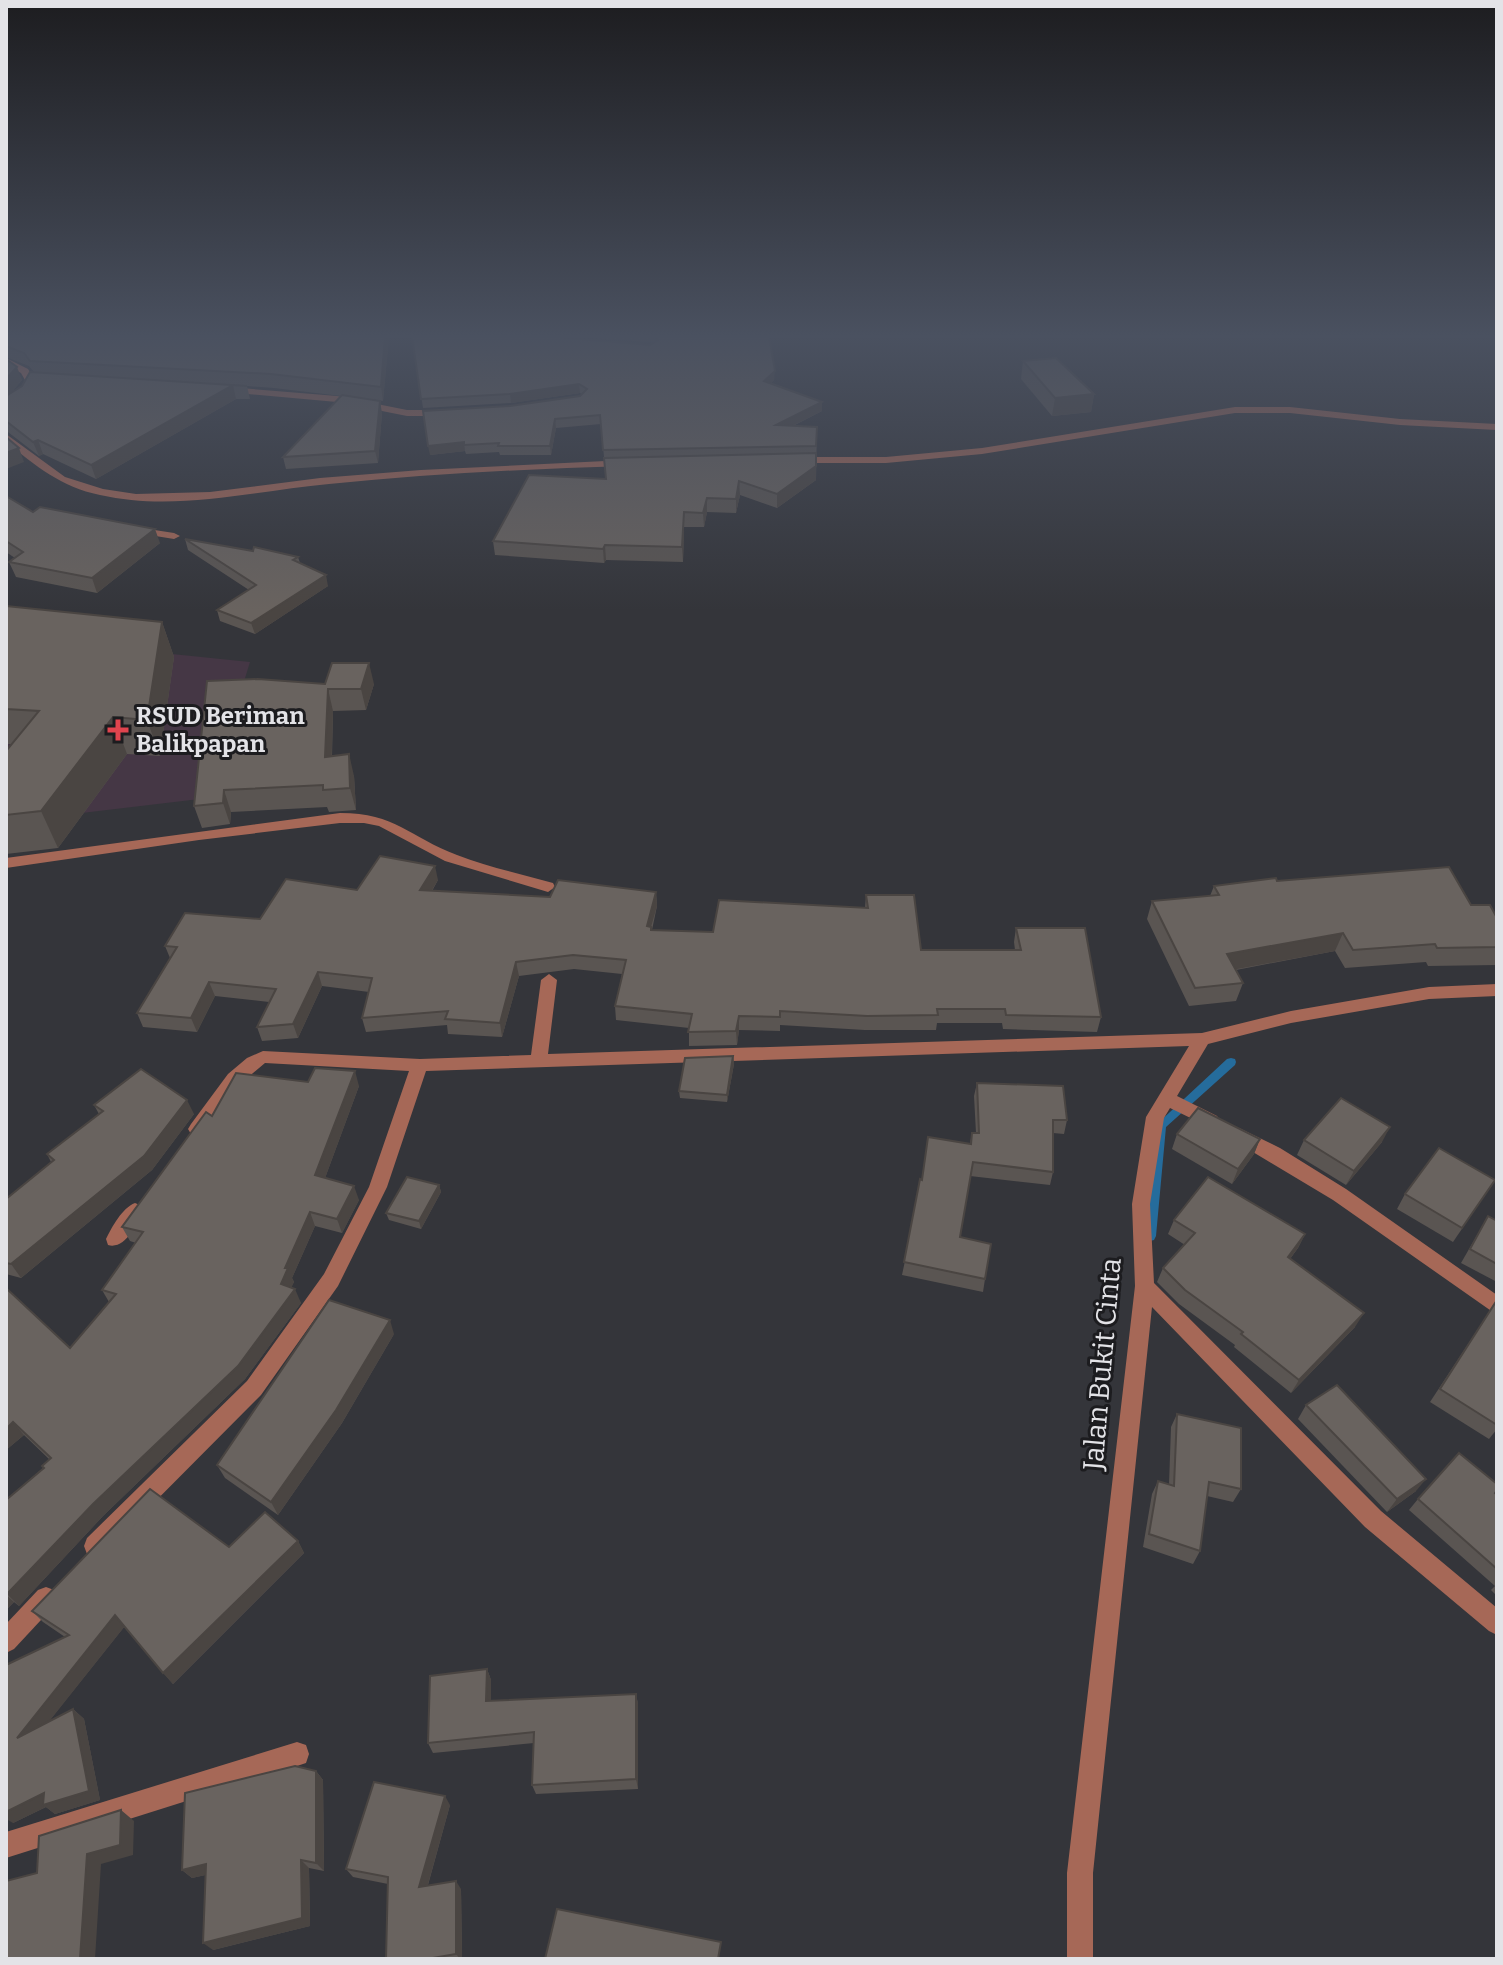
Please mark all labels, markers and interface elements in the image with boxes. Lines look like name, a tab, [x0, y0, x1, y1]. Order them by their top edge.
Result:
place label: RSUD Beriman Balikpapan	[136, 702, 305, 758]
marker: RSUD Beriman Balikpapan	[107, 719, 129, 741]
street label: Jalan Bukit Cinta	[1076, 1256, 1128, 1473]

